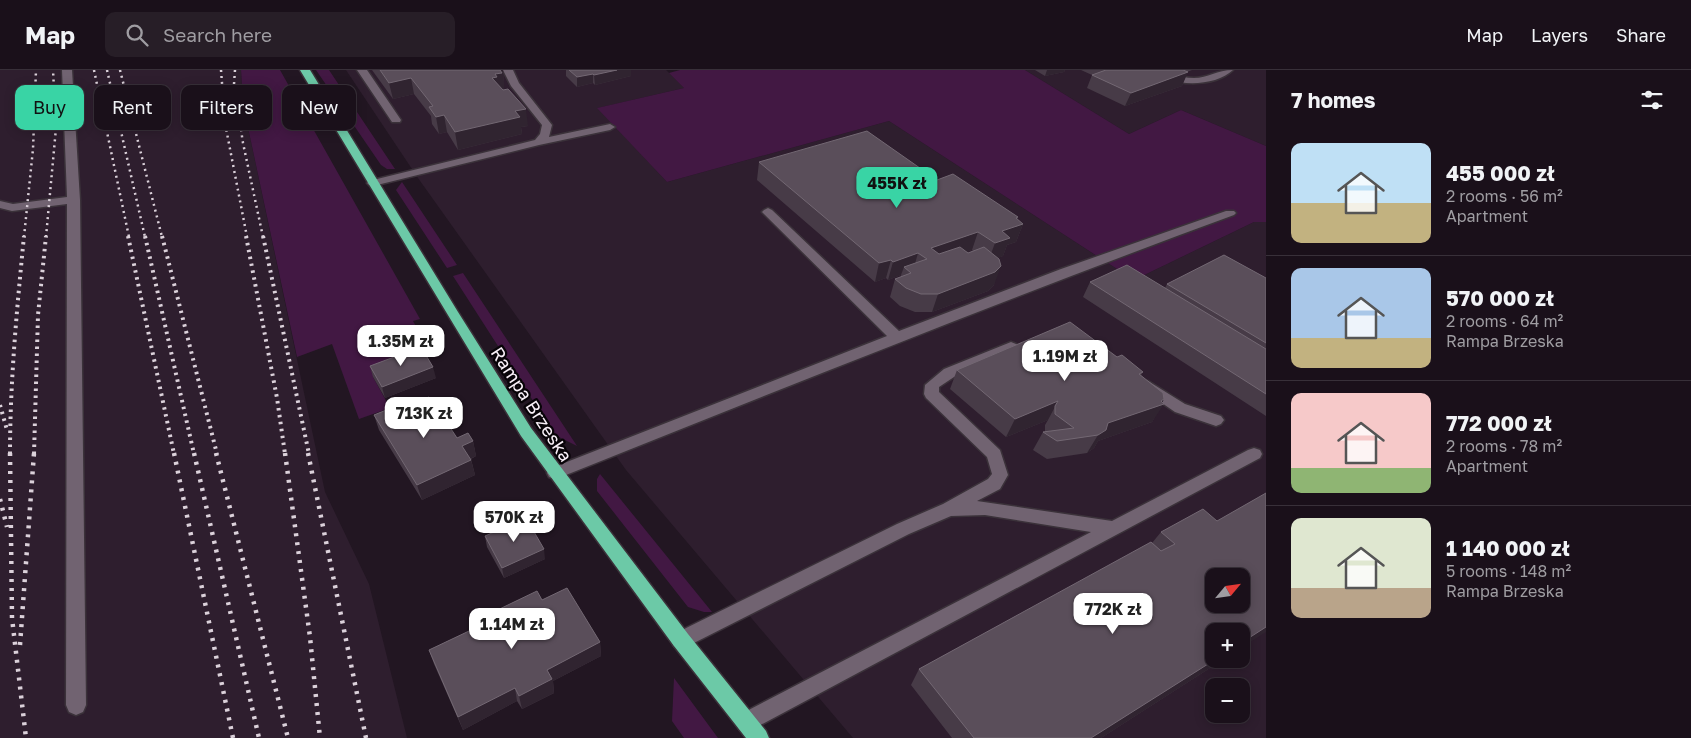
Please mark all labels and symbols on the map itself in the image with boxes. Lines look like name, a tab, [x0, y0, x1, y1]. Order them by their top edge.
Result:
pin: 455K zł	[851, 166, 943, 209]
pin: 1.35M zł	[349, 324, 453, 367]
pin: 1.19M zł	[1013, 340, 1117, 382]
street label: Rampa Brzeska	[487, 342, 577, 466]
pin: 713K zł	[378, 396, 470, 439]
pin: 570K zł	[468, 500, 560, 543]
north arrow	[1205, 568, 1250, 612]
pin: 772K zł	[1067, 592, 1159, 635]
pin: 1.14M zł	[460, 608, 564, 650]

